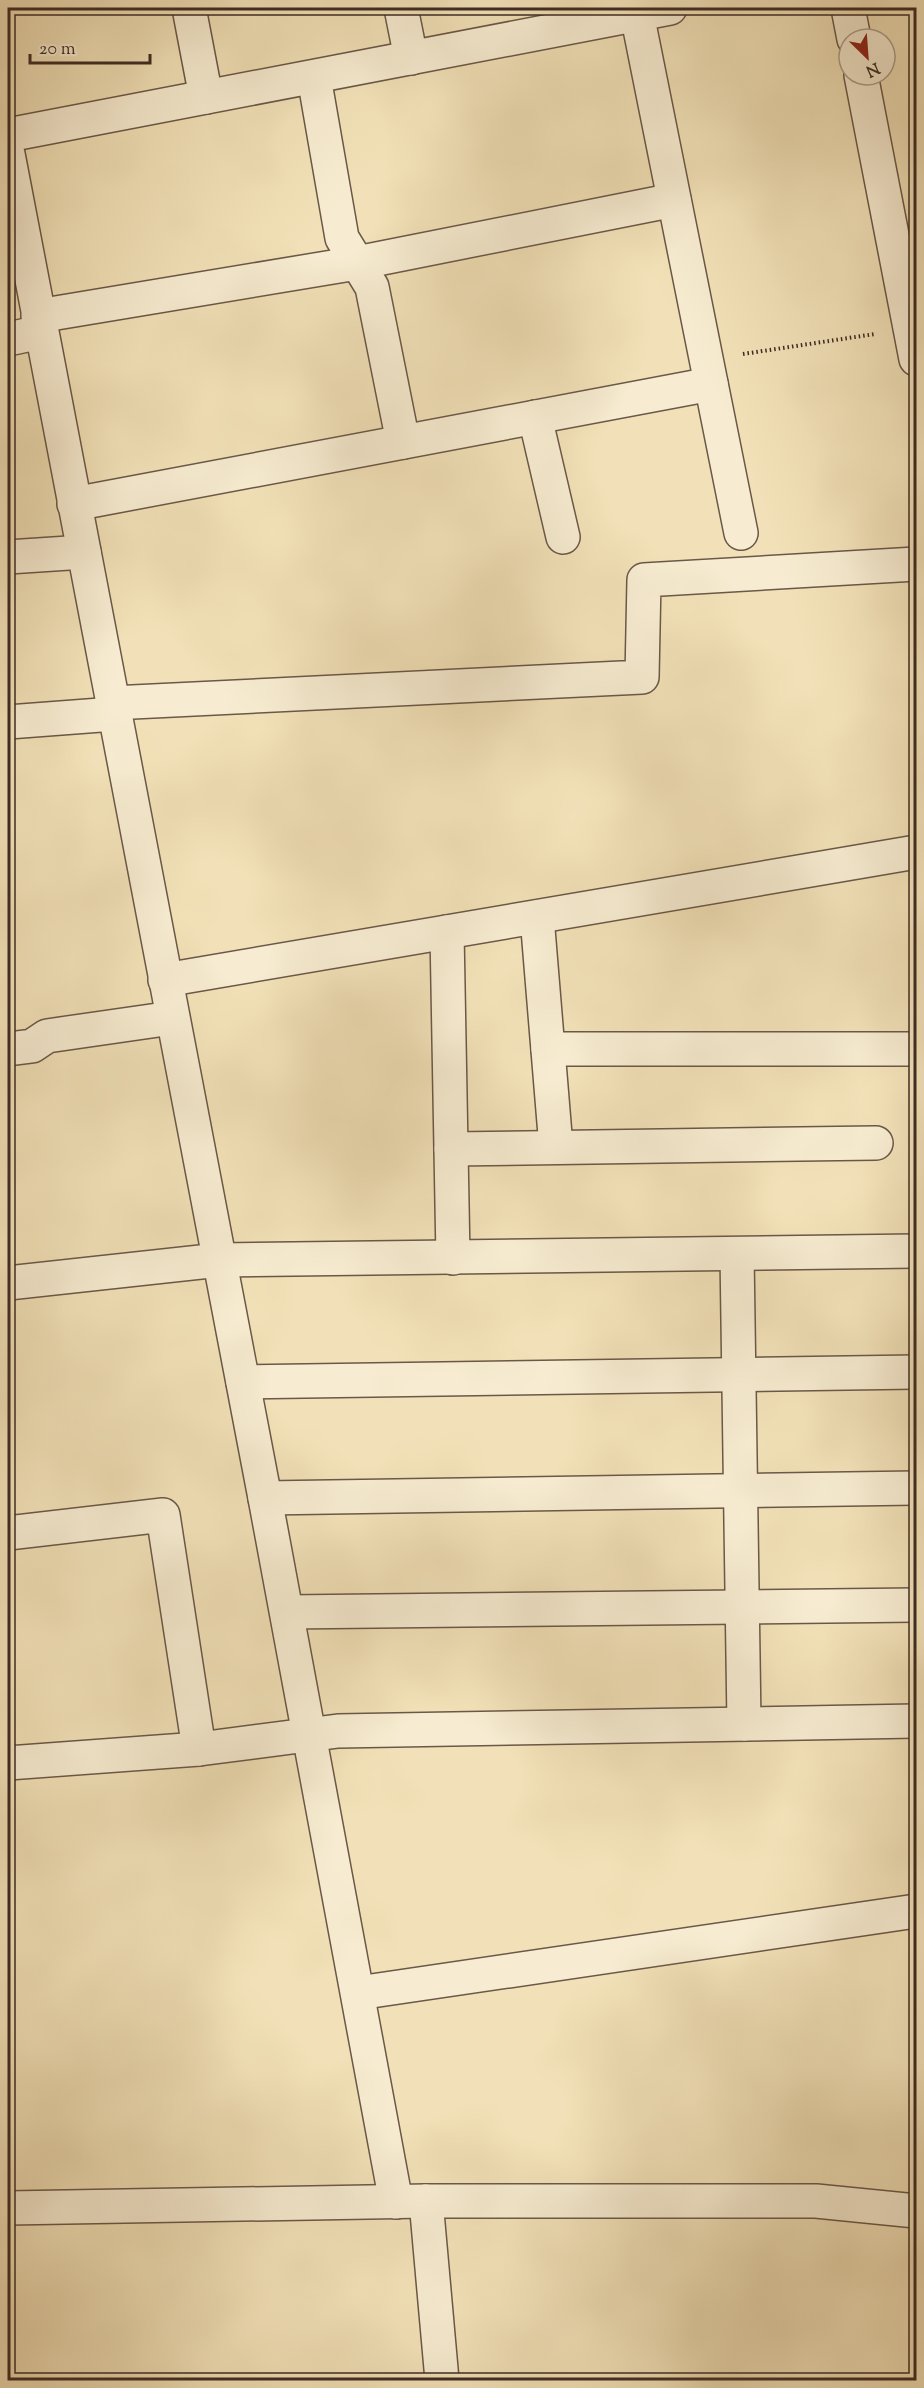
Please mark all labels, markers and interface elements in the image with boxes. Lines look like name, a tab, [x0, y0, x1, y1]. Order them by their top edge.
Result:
scale bar	[30, 27, 150, 65]
north arrow	[837, 27, 897, 87]
text: 20 m	[39, 37, 76, 63]
text: N	[861, 55, 883, 82]

